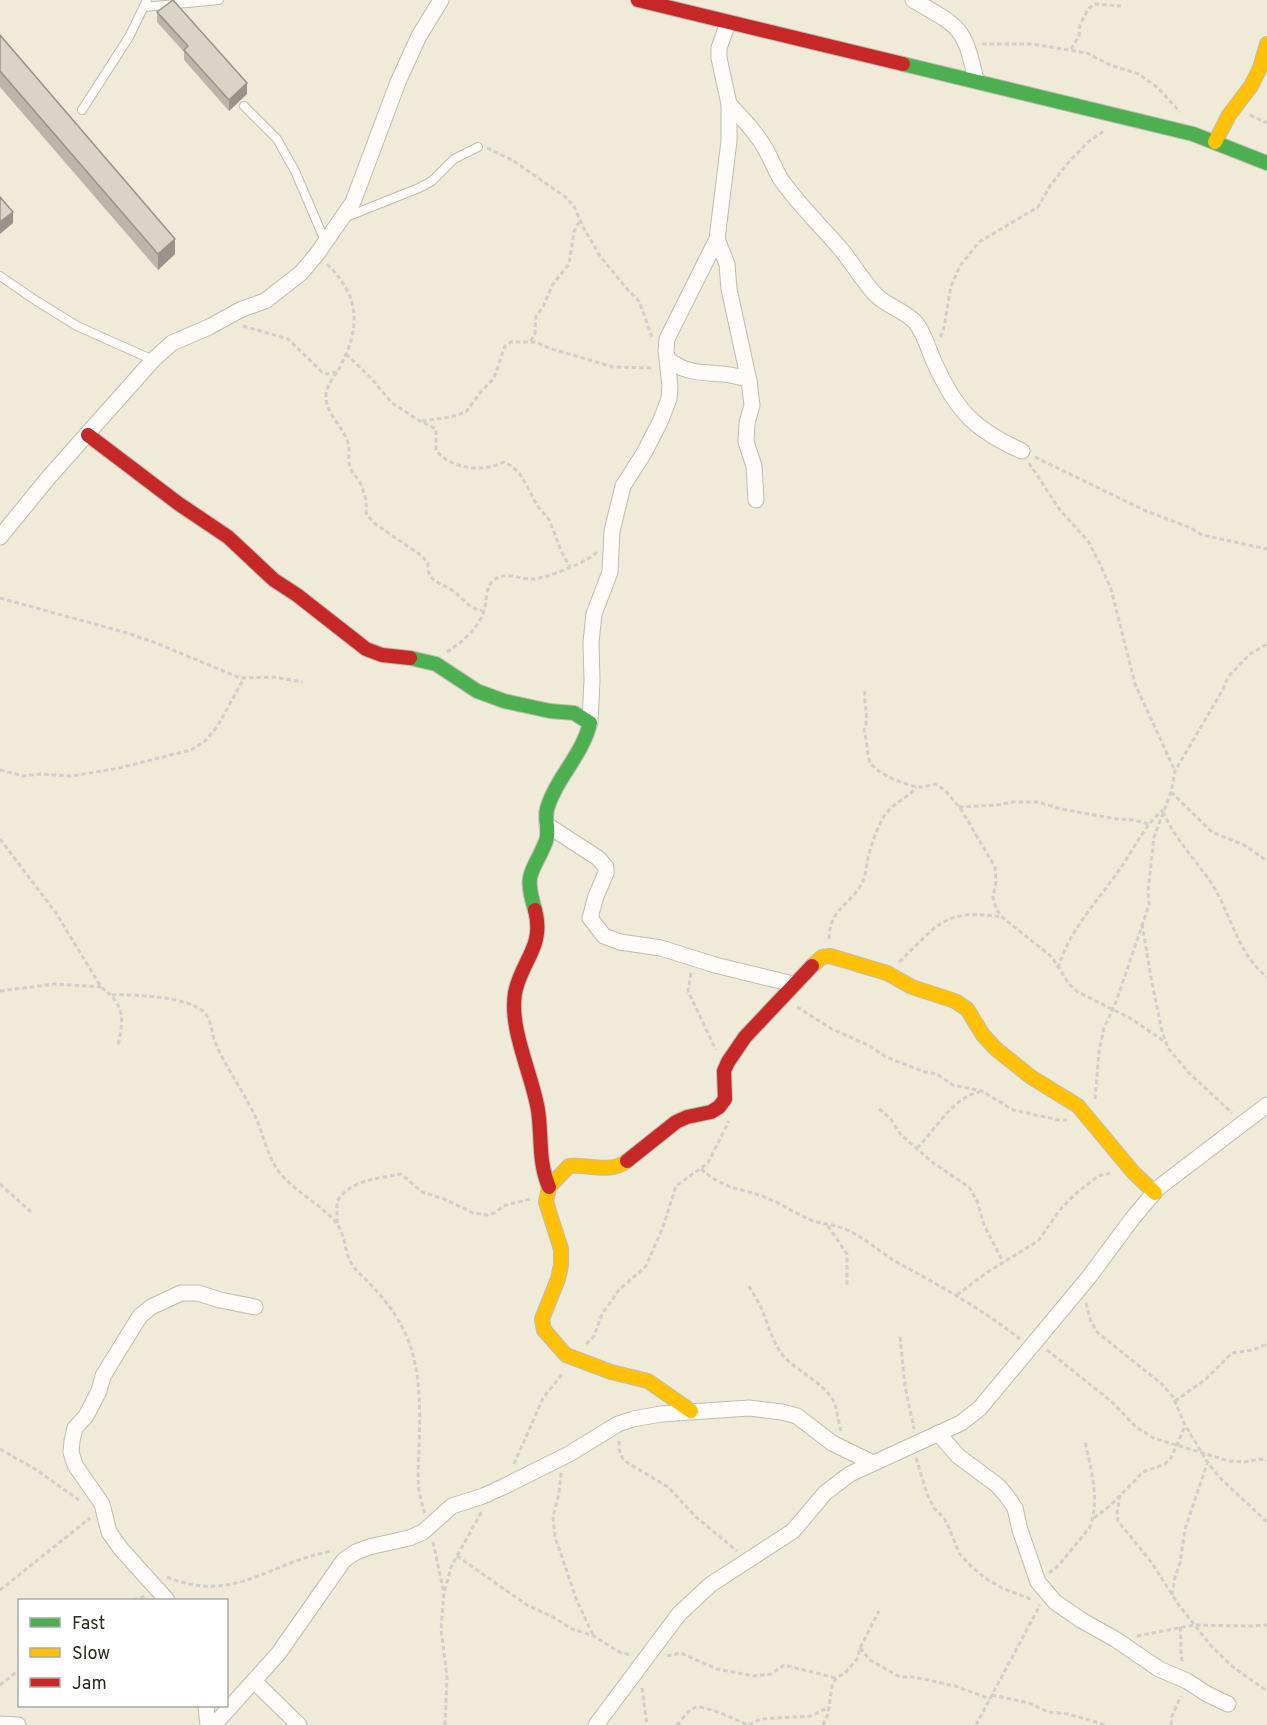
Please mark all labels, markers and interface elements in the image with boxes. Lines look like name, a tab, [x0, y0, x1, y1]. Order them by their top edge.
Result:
legend	[18, 1599, 228, 1707]
text: Fast	[72, 1613, 105, 1636]
text: Slow	[72, 1643, 110, 1666]
text: Jam	[72, 1673, 107, 1696]

